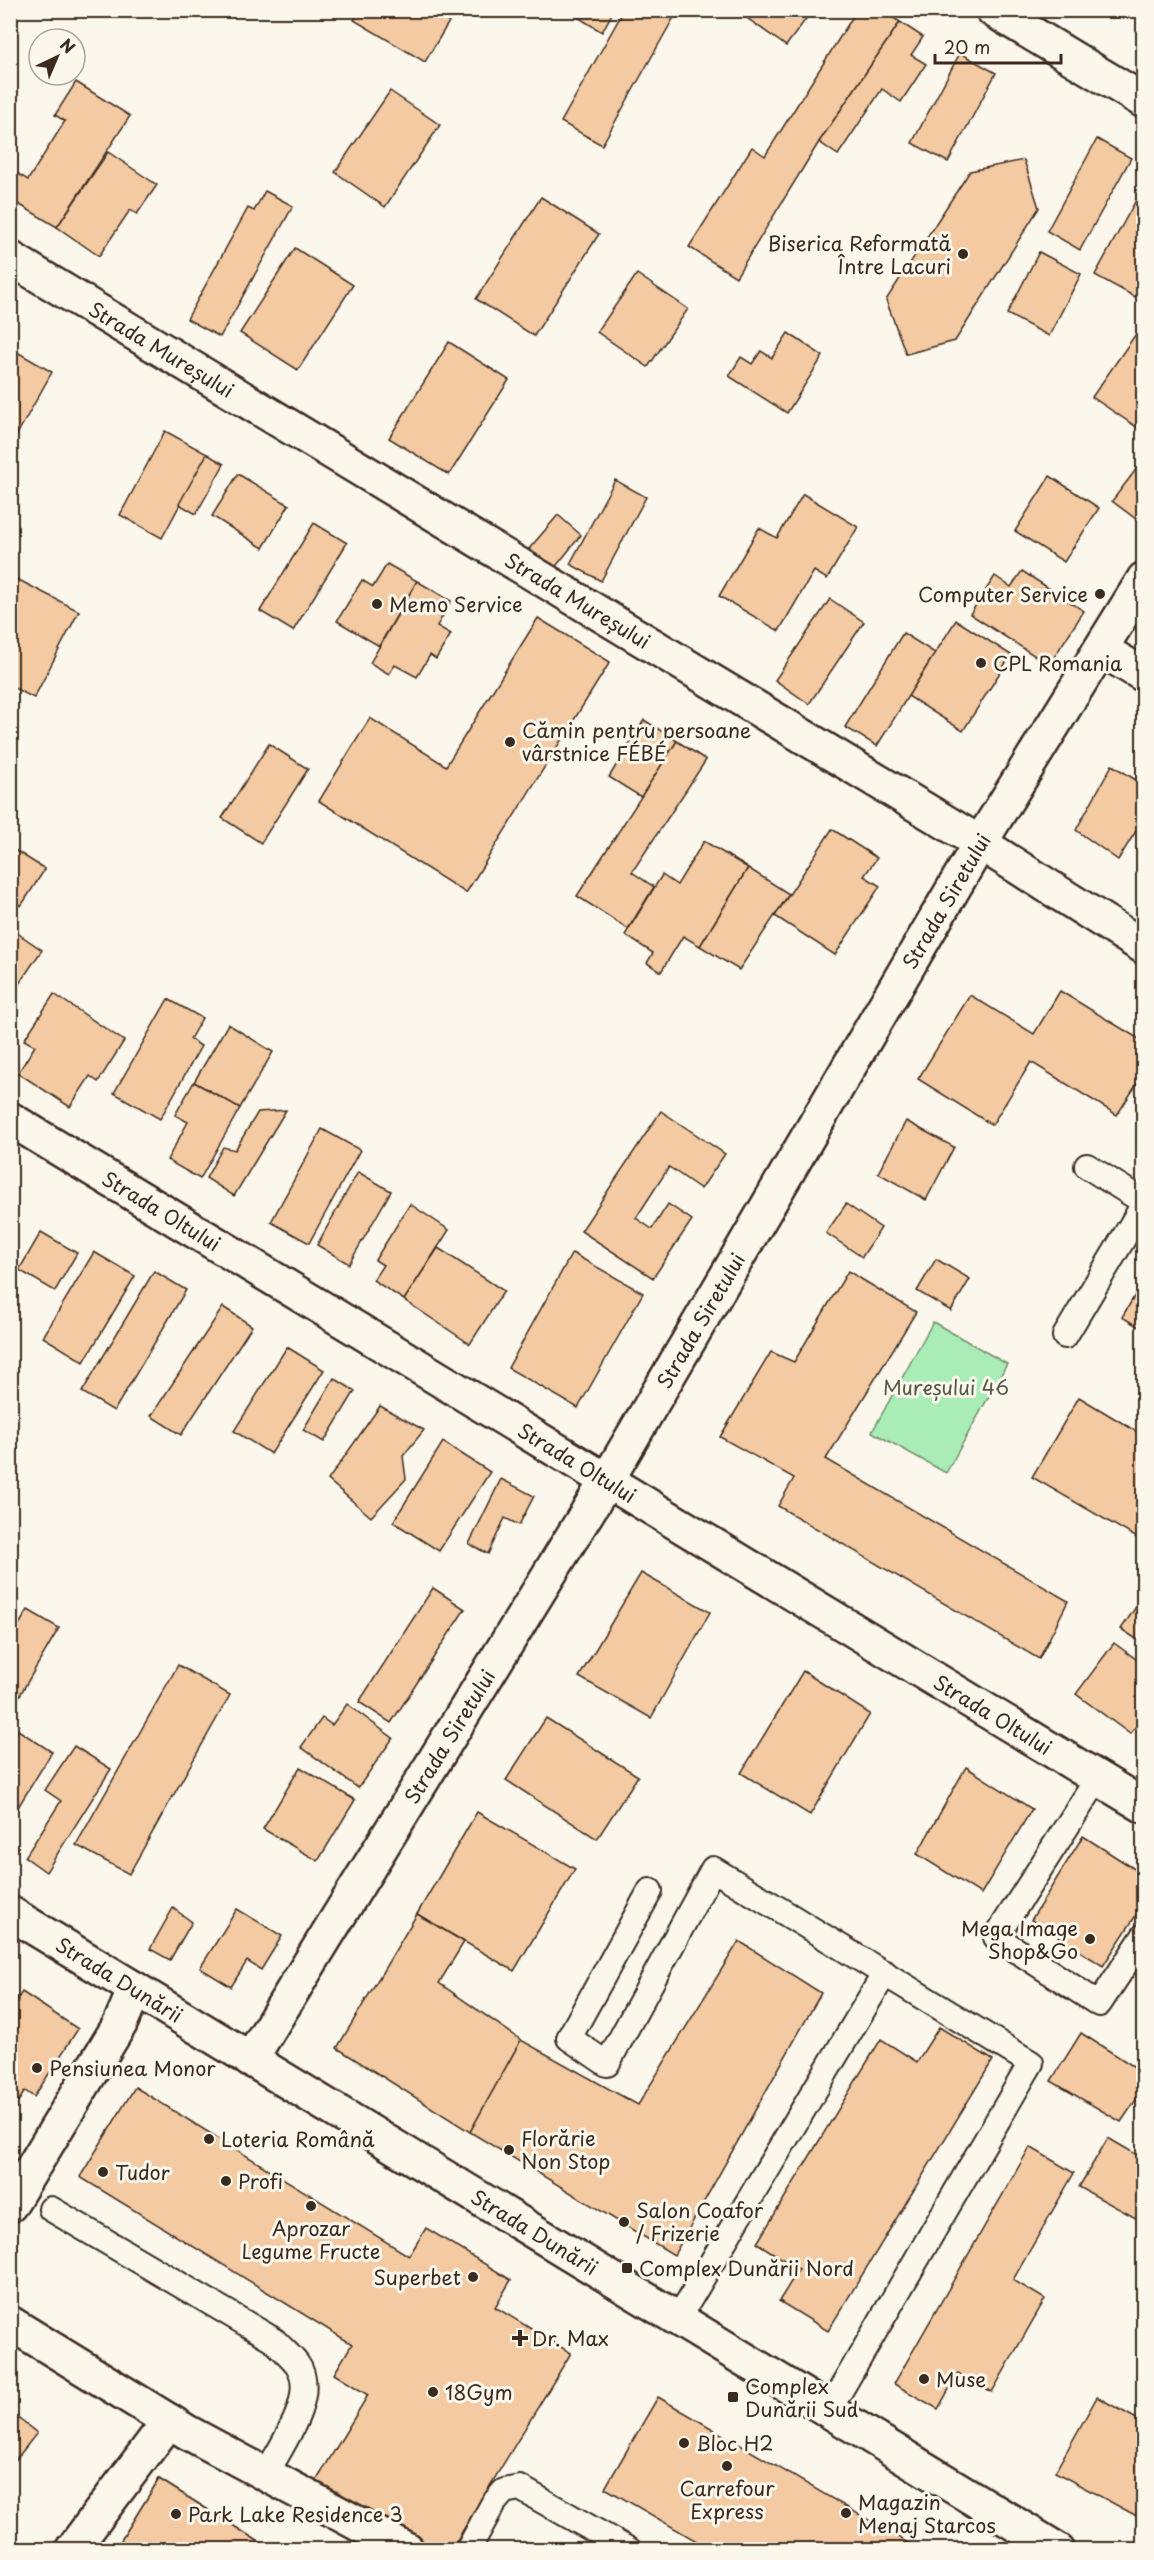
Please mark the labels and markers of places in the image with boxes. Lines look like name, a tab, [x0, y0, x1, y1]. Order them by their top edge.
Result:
place label: Biserica Reformată Între Lacuri	[767, 228, 951, 281]
marker: Biserica Reformată Între Lacuri	[956, 247, 970, 261]
place label: Computer Service	[918, 579, 1088, 609]
marker: Computer Service	[1093, 587, 1107, 601]
place label: Memo Service	[389, 589, 523, 619]
marker: Memo Service	[370, 597, 384, 611]
place label: CPL Romania	[993, 648, 1123, 678]
marker: CPL Romania	[974, 656, 988, 670]
place label: Cămin pentru persoane vârstnice FÉBÉ	[522, 715, 751, 768]
marker: Cămin pentru persoane vârstnice FÉBÉ	[503, 735, 517, 749]
place label: Mega Image Shop&Go	[961, 1913, 1078, 1966]
marker: Mega Image Shop&Go	[1083, 1932, 1097, 1946]
place label: Pensiunea Monor	[49, 2053, 216, 2083]
marker: Pensiunea Monor	[30, 2061, 44, 2075]
place label: Florărie Non Stop	[521, 2123, 610, 2176]
place label: Loteria Română	[221, 2124, 375, 2154]
marker: Loteria Română	[202, 2132, 216, 2146]
marker: Florărie Non Stop	[502, 2143, 516, 2157]
place label: Tudor	[115, 2157, 171, 2187]
marker: Tudor	[96, 2165, 110, 2179]
place label: Profi	[238, 2166, 283, 2196]
marker: Profi	[219, 2174, 233, 2188]
place label: Salon Coafor / Frizerie	[636, 2195, 764, 2248]
marker: Aprozar Legume Fructe	[304, 2199, 318, 2213]
place label: Aprozar Legume Fructe	[242, 2213, 380, 2266]
marker: Salon Coafor / Frizerie	[617, 2215, 631, 2229]
place label: Complex Dunării Nord	[639, 2253, 854, 2283]
marker: Complex Dunării Nord	[620, 2261, 634, 2275]
place label: Superbet	[374, 2262, 461, 2292]
marker: Superbet	[466, 2270, 480, 2284]
place label: Dr. Max	[532, 2323, 609, 2353]
marker: Dr. Max	[513, 2331, 527, 2345]
place label: Muse	[936, 2364, 986, 2394]
place label: Complex Dunării Sud	[745, 2371, 858, 2424]
marker: Muse	[917, 2372, 931, 2386]
place label: 18Gym	[445, 2377, 513, 2407]
marker: 18Gym	[426, 2385, 440, 2399]
marker: Complex Dunării Sud	[726, 2390, 740, 2404]
place label: Bloc H2	[696, 2428, 773, 2458]
marker: Bloc H2	[677, 2436, 691, 2450]
marker: Carrefour Express	[720, 2459, 734, 2473]
place label: Carrefour Express	[680, 2473, 775, 2526]
place label: Magazin Menaj Starcos	[858, 2487, 996, 2540]
place label: Park Lake Residence 3	[188, 2499, 403, 2529]
marker: Magazin Menaj Starcos	[839, 2506, 853, 2520]
marker: Park Lake Residence 3	[169, 2507, 183, 2521]

